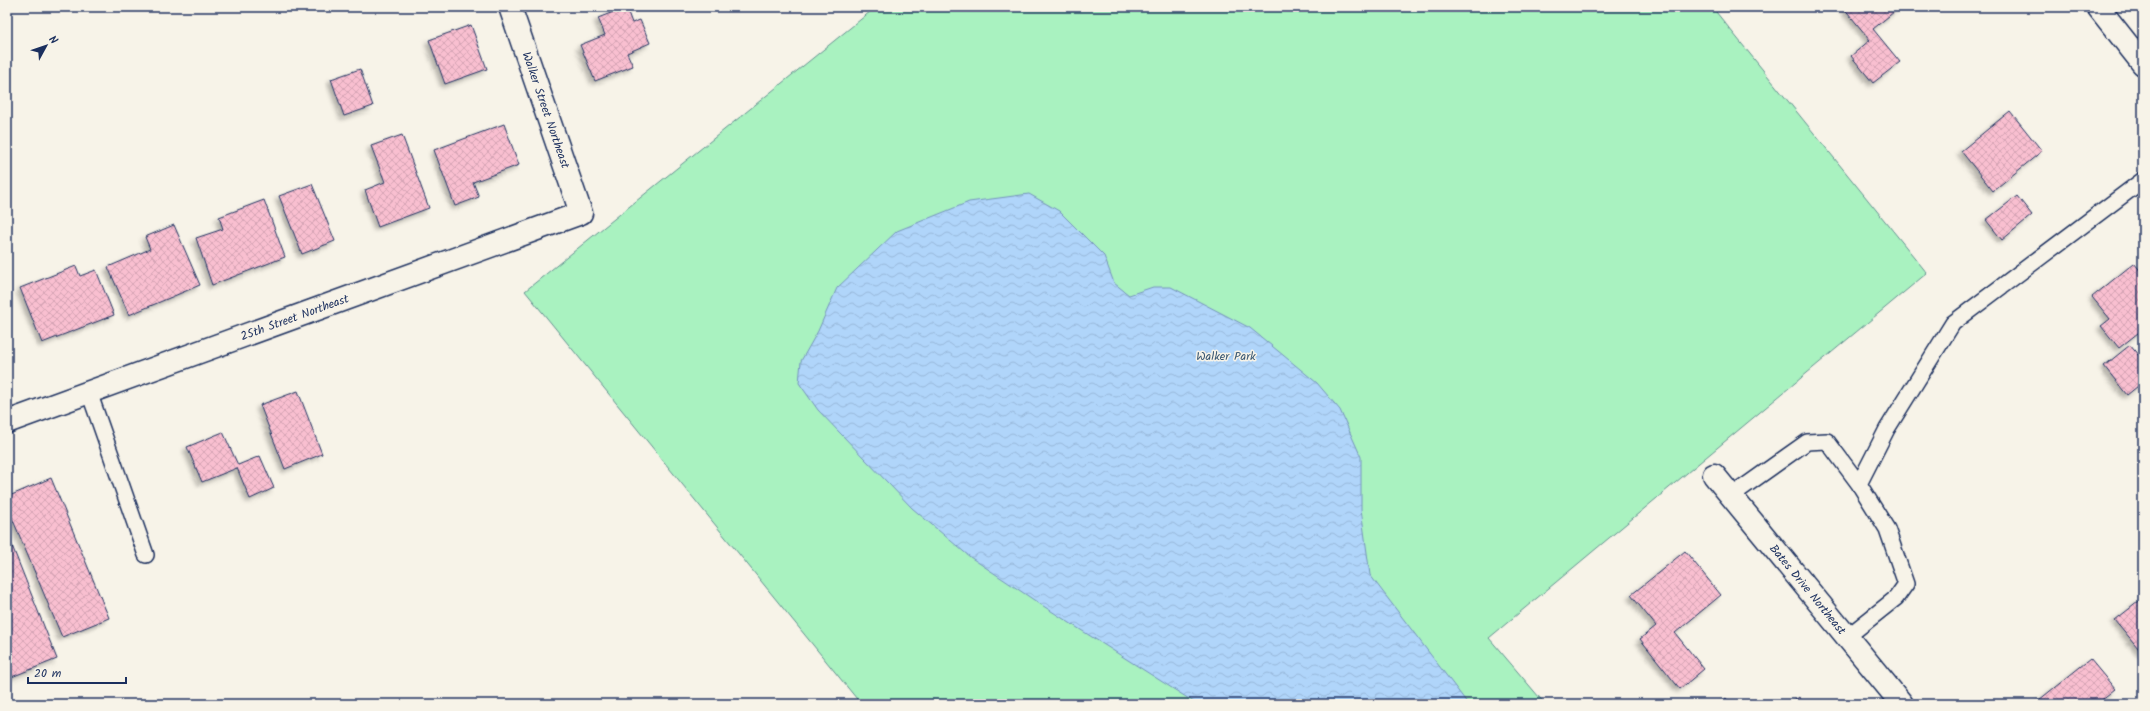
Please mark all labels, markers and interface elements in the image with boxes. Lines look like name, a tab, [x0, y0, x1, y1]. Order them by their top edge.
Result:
north arrow	[26, 26, 66, 66]
text: N	[44, 32, 62, 49]
street label: Walker Street Northeast	[517, 49, 575, 171]
street label: 25th Street Northeast	[238, 289, 352, 346]
park label: Walker Park	[1196, 347, 1256, 366]
street label: Bates Drive Northeast	[1764, 540, 1851, 640]
scale bar	[28, 659, 126, 685]
text: 20 m	[34, 664, 62, 683]

